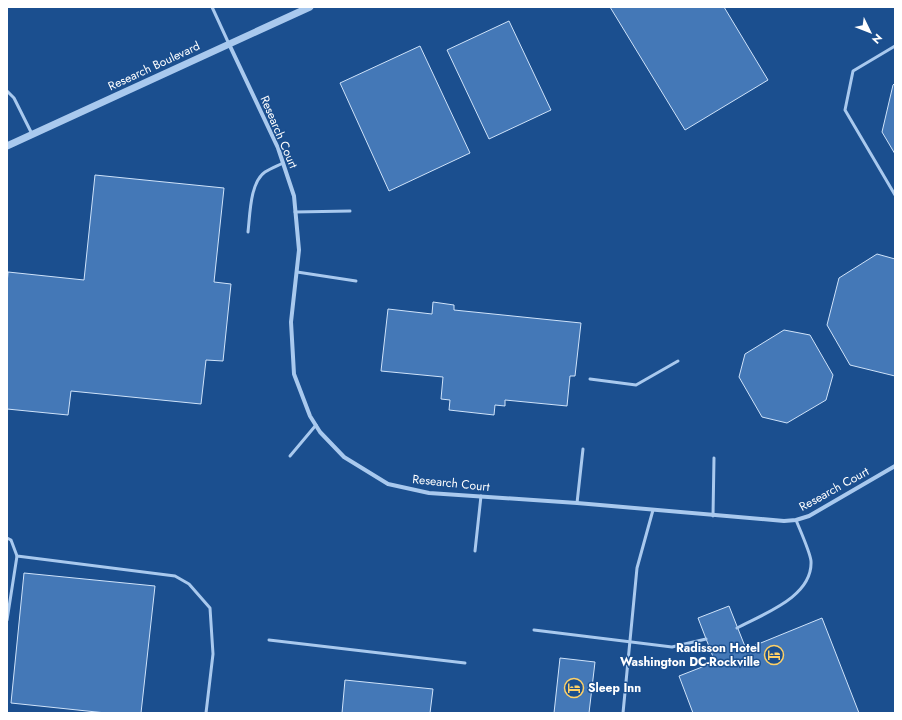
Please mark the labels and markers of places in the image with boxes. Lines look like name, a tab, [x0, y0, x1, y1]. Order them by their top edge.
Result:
place label: Radisson Hotel Washington DC-Rockville	[620, 639, 760, 671]
hotel icon: Radisson Hotel Washington DC-Rockville	[763, 644, 785, 666]
hotel icon: Sleep Inn	[563, 677, 585, 699]
place label: Sleep Inn	[588, 679, 641, 697]

